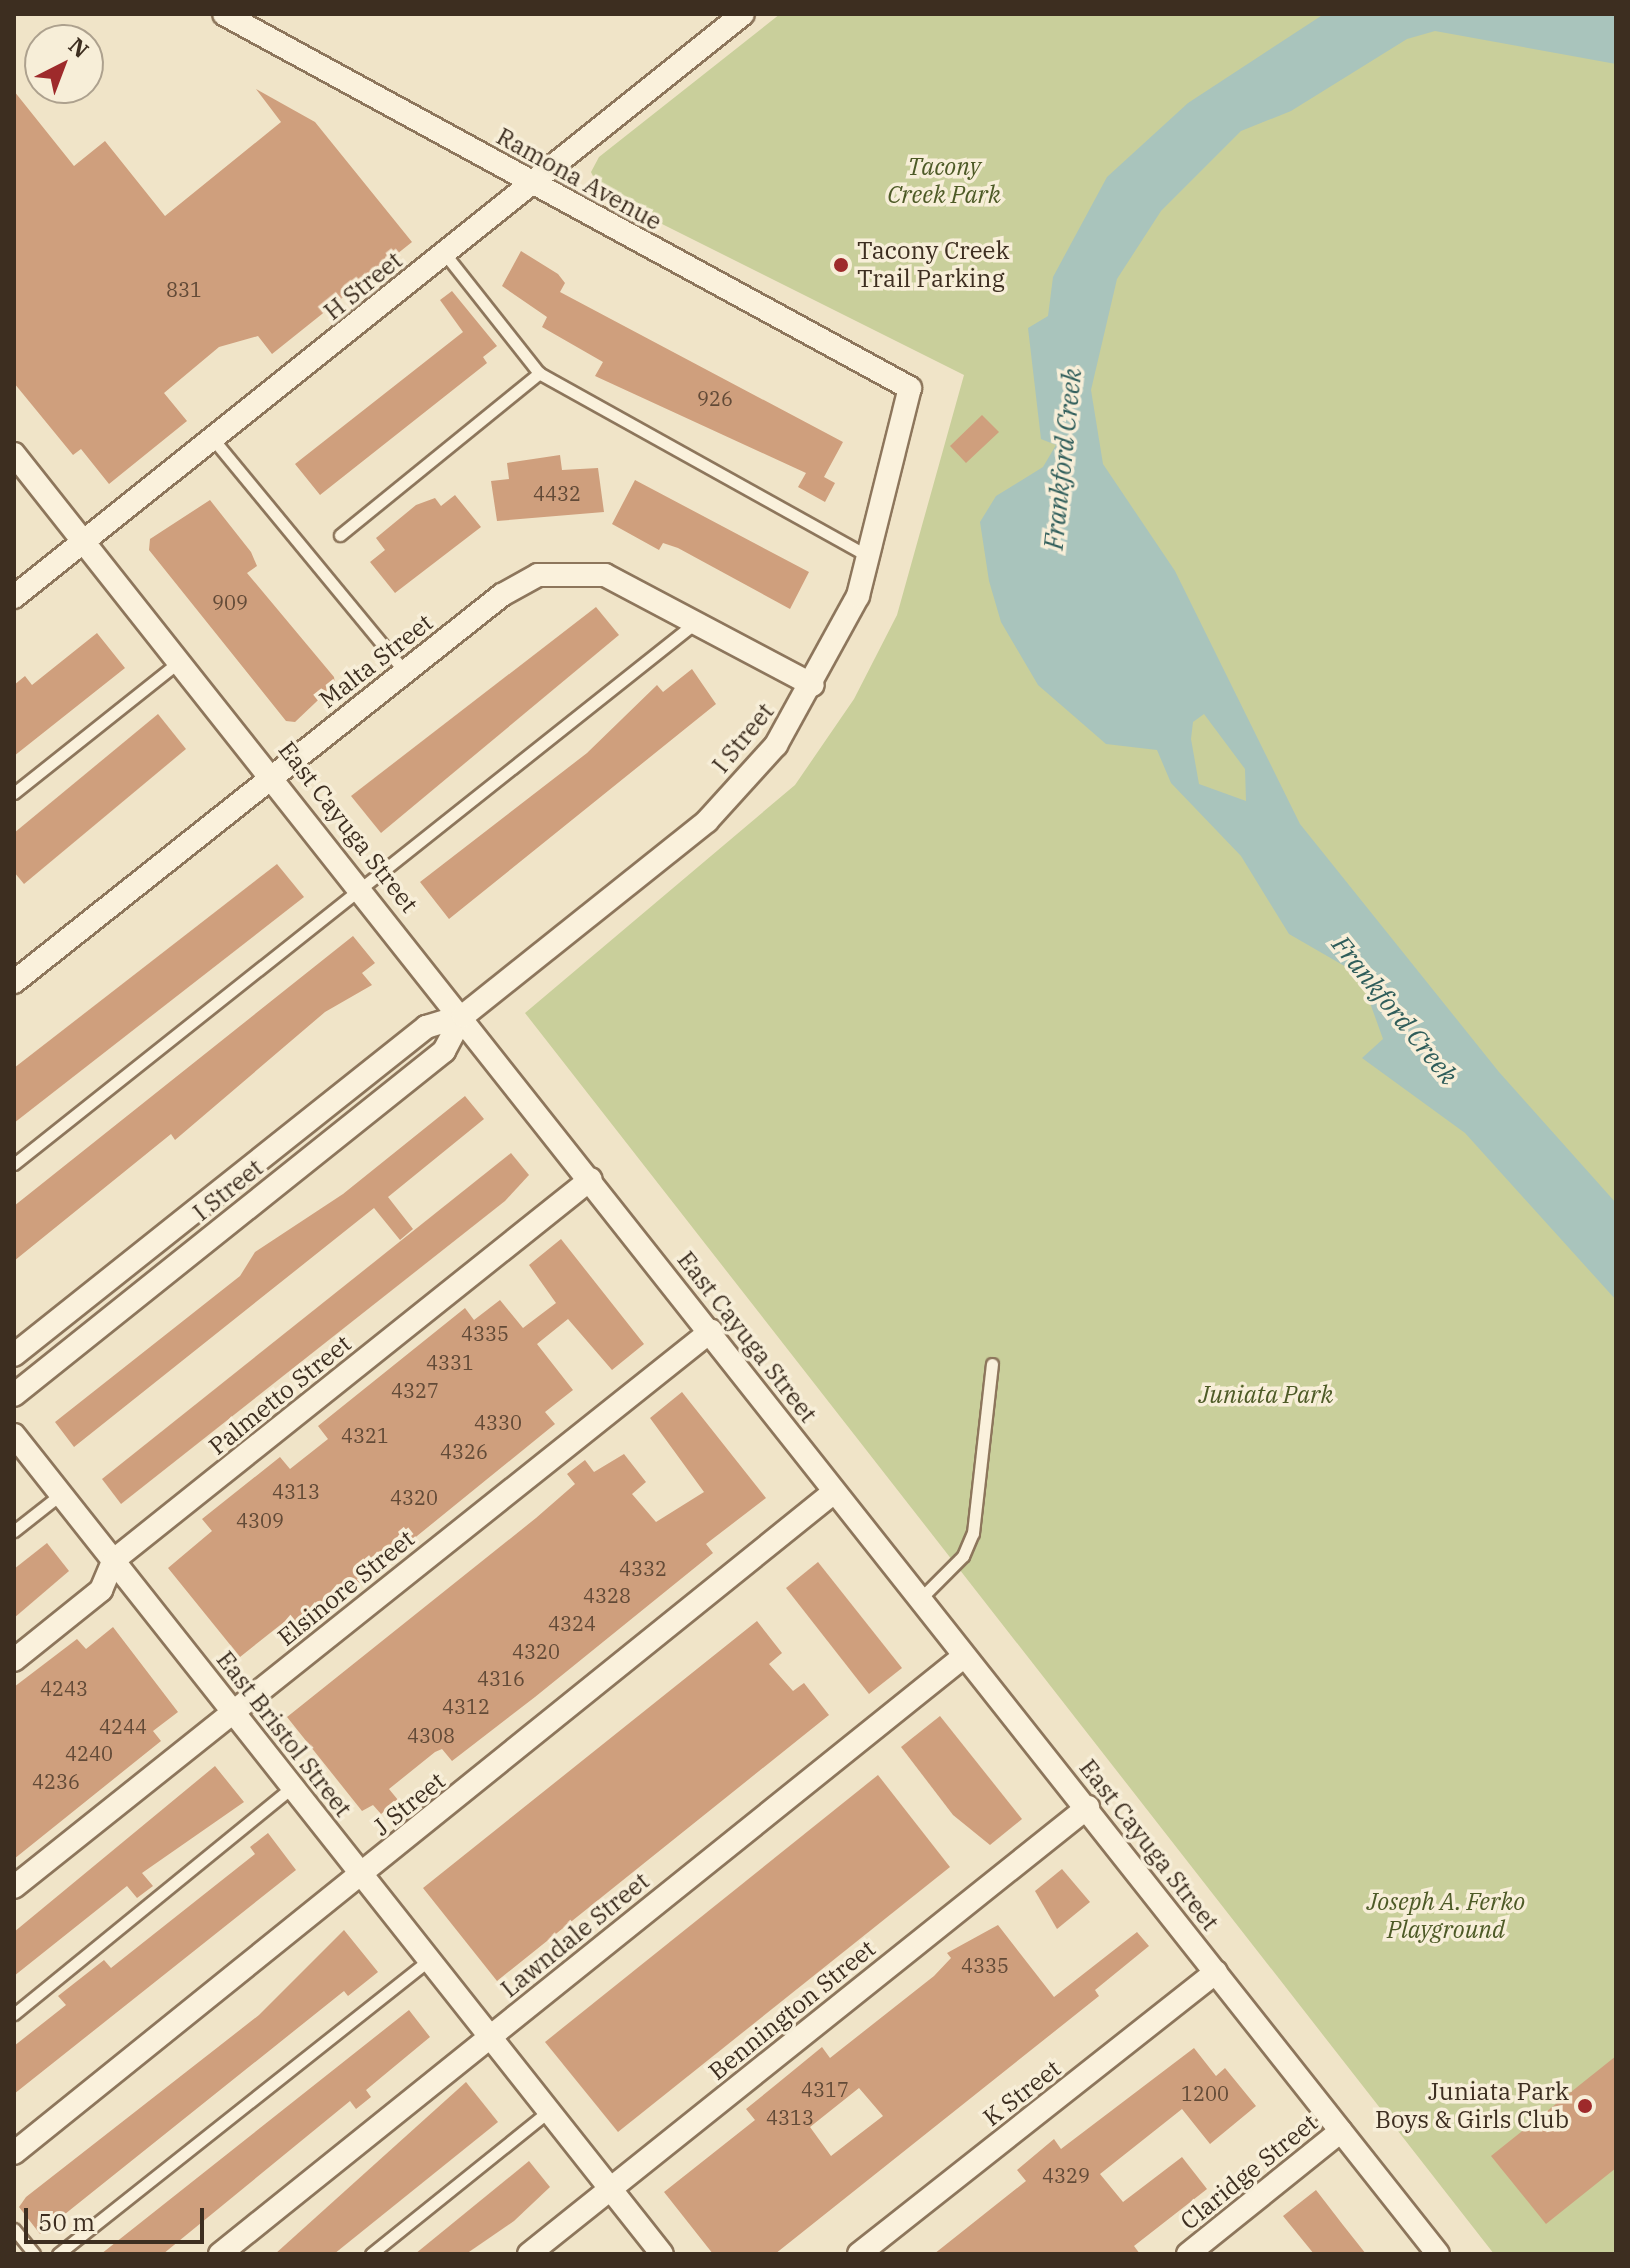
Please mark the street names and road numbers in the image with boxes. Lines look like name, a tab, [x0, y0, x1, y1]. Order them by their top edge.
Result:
street label: Ramona Avenue	[492, 122, 666, 236]
street label: H Street	[318, 246, 408, 326]
street label: Malta Street	[314, 608, 438, 714]
street label: I Street	[706, 697, 780, 779]
street label: East Cayuga Street	[272, 736, 424, 918]
street label: I Street	[187, 1153, 269, 1227]
street label: East Cayuga Street	[671, 1246, 823, 1428]
street label: Palmetto Street	[203, 1329, 357, 1461]
street label: Elsinore Street	[272, 1524, 420, 1652]
street label: East Bristol Street	[210, 1646, 358, 1822]
street label: East Cayuga Street	[1073, 1754, 1225, 1936]
street label: J Street	[367, 1766, 451, 1842]
street label: Lawndale Street	[495, 1867, 655, 2003]
street label: Bennington Street	[703, 1934, 881, 2086]
street label: K Street	[978, 2054, 1066, 2132]
street label: Claridge Street	[1175, 2108, 1323, 2236]

